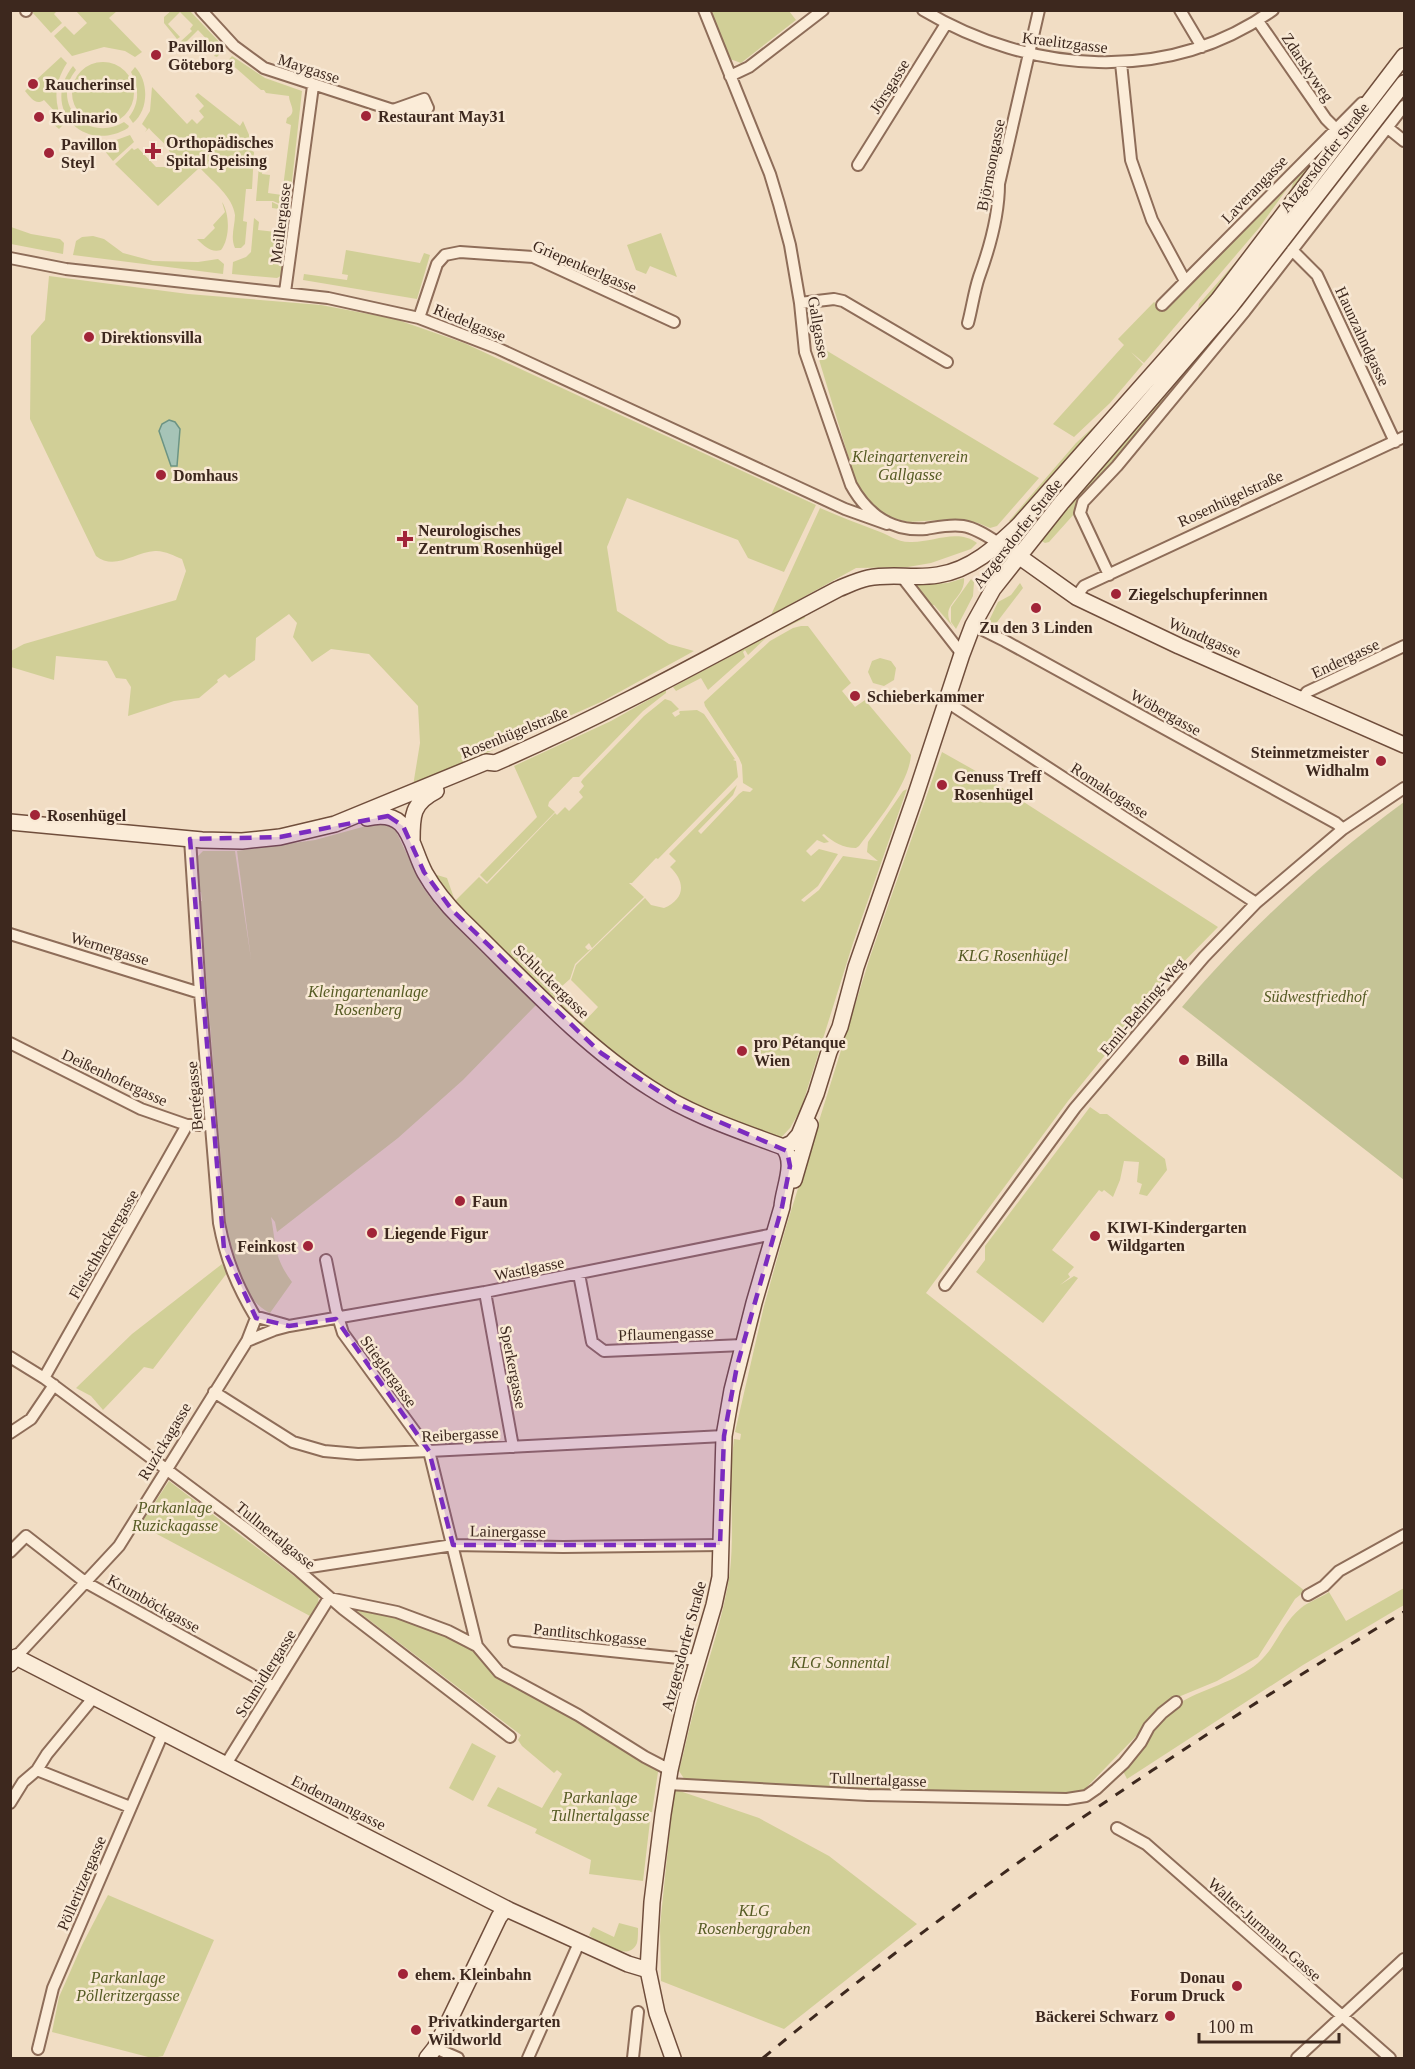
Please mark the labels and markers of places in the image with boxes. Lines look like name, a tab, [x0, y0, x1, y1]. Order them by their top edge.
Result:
place label: Pavillon Göteborg	[168, 38, 233, 74]
marker: Pavillon Göteborg	[149, 48, 163, 62]
place label: Raucherinsel	[45, 76, 135, 93]
marker: Raucherinsel	[26, 77, 40, 91]
place label: Restaurant May31	[378, 108, 506, 126]
place label: Kulinario	[51, 109, 118, 126]
marker: Restaurant May31	[359, 109, 373, 123]
marker: Kulinario	[32, 110, 46, 124]
place label: Orthopädisches Spital Speising	[166, 134, 274, 170]
place label: Pavillon Steyl	[61, 136, 117, 172]
marker: Orthopädisches Spital Speising	[144, 142, 162, 160]
marker: Pavillon Steyl	[42, 146, 56, 160]
place label: Direktionsvilla	[101, 329, 202, 346]
marker: Direktionsvilla	[82, 330, 96, 344]
place label: Domhaus	[173, 467, 238, 484]
marker: Domhaus	[154, 468, 168, 482]
place label: Neurologisches Zentrum Rosenhügel	[418, 522, 563, 558]
marker: Neurologisches Zentrum Rosenhügel	[396, 530, 414, 548]
place label: Ziegelschupferinnen	[1128, 586, 1268, 604]
marker: Ziegelschupferinnen	[1109, 587, 1123, 601]
marker: Zu den 3 Linden	[1029, 601, 1043, 615]
place label: Zu den 3 Linden	[979, 619, 1093, 636]
place label: Schieberkammer	[867, 688, 984, 705]
marker: Schieberkammer	[848, 689, 862, 703]
place label: Steinmetzmeister Widhalm	[1251, 744, 1370, 779]
marker: Steinmetzmeister Widhalm	[1374, 754, 1388, 768]
place label: Genuss Treff Rosenhügel	[954, 768, 1042, 804]
marker: Genuss Treff Rosenhügel	[935, 778, 949, 792]
place label: Rosenhügel	[47, 807, 127, 825]
marker: Rosenhügel	[28, 808, 42, 822]
place label: pro Pétanque Wien	[754, 1034, 846, 1069]
marker: pro Pétanque Wien	[735, 1044, 749, 1058]
place label: Billa	[1196, 1052, 1228, 1069]
marker: Billa	[1177, 1053, 1191, 1067]
place label: Faun	[472, 1193, 508, 1210]
marker: Faun	[453, 1194, 467, 1208]
place label: KIWI-Kindergarten Wildgarten	[1107, 1219, 1247, 1255]
place label: Liegende Figur	[384, 1225, 488, 1243]
marker: Liegende Figur	[365, 1226, 379, 1240]
marker: KIWI-Kindergarten Wildgarten	[1088, 1229, 1102, 1243]
place label: Feinkost	[237, 1238, 297, 1255]
marker: Feinkost	[301, 1239, 315, 1253]
place label: ehem. Kleinbahn	[415, 1966, 532, 1983]
marker: ehem. Kleinbahn	[396, 1967, 410, 1981]
place label: Donau Forum Druck	[1130, 1969, 1225, 2004]
marker: Donau Forum Druck	[1230, 1979, 1244, 1993]
place label: Bäckerei Schwarz	[1035, 2008, 1158, 2025]
marker: Bäckerei Schwarz	[1163, 2009, 1177, 2023]
place label: Privatkindergarten Wildworld	[428, 2013, 561, 2048]
marker: Privatkindergarten Wildworld	[409, 2023, 423, 2037]

